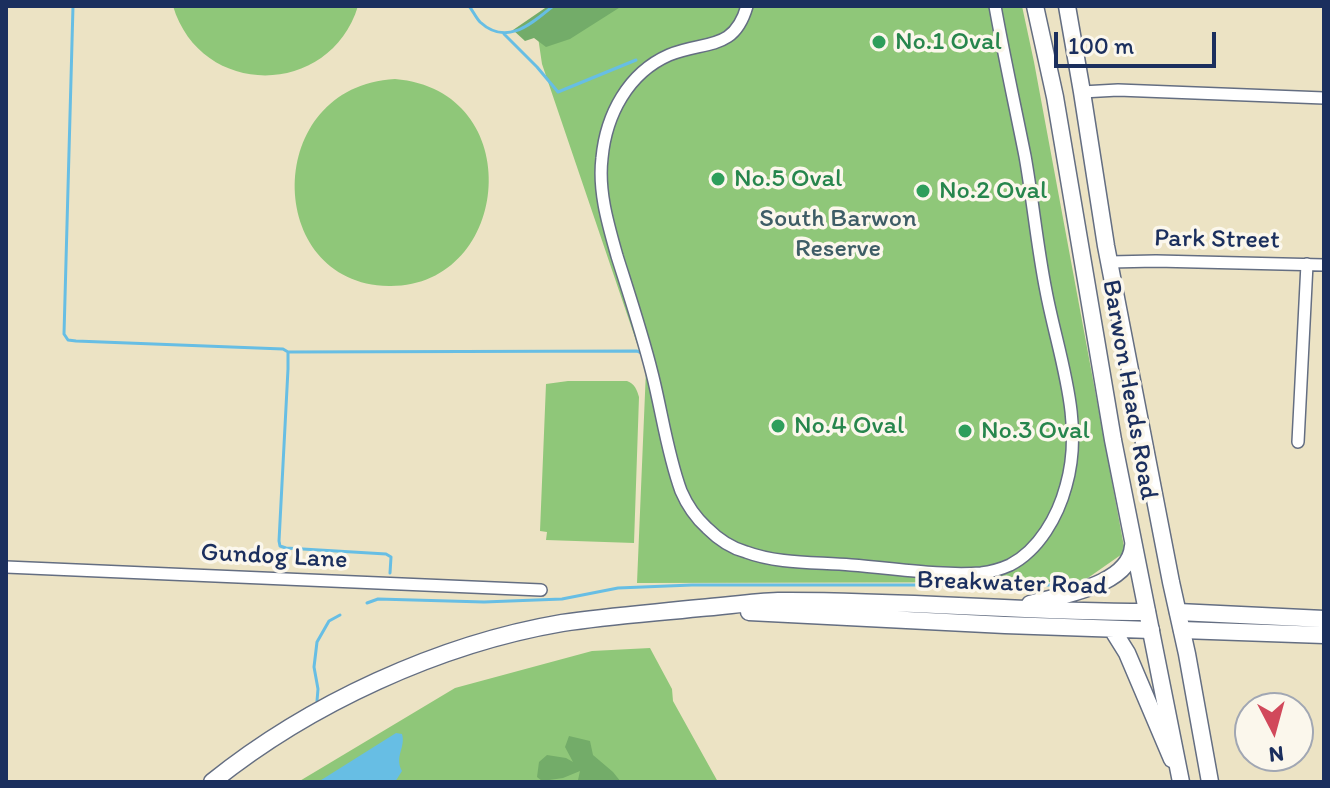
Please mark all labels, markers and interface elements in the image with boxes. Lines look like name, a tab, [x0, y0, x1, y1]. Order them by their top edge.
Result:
scale bar	[1058, 16, 1220, 66]
place label: No.1 Oval	[895, 26, 1002, 58]
text: 100 m	[1068, 31, 1134, 60]
marker: No.1 Oval	[870, 33, 888, 51]
place label: No.5 Oval	[734, 163, 842, 195]
marker: No.5 Oval	[709, 170, 727, 188]
place label: No.2 Oval	[939, 175, 1047, 207]
marker: No.2 Oval	[914, 182, 932, 200]
park label: South Barwon Reserve	[759, 203, 917, 264]
street label: Park Street	[1154, 223, 1280, 257]
street label: Barwon Heads Road	[1094, 277, 1164, 503]
place label: No.4 Oval	[794, 410, 904, 442]
place label: No.3 Oval	[981, 415, 1090, 447]
marker: No.4 Oval	[769, 417, 787, 435]
marker: No.3 Oval	[956, 422, 974, 440]
street label: Gundog Lane	[200, 538, 348, 576]
street label: Breakwater Road	[916, 565, 1108, 603]
north arrow	[1234, 692, 1314, 772]
text: N	[1268, 740, 1285, 769]

